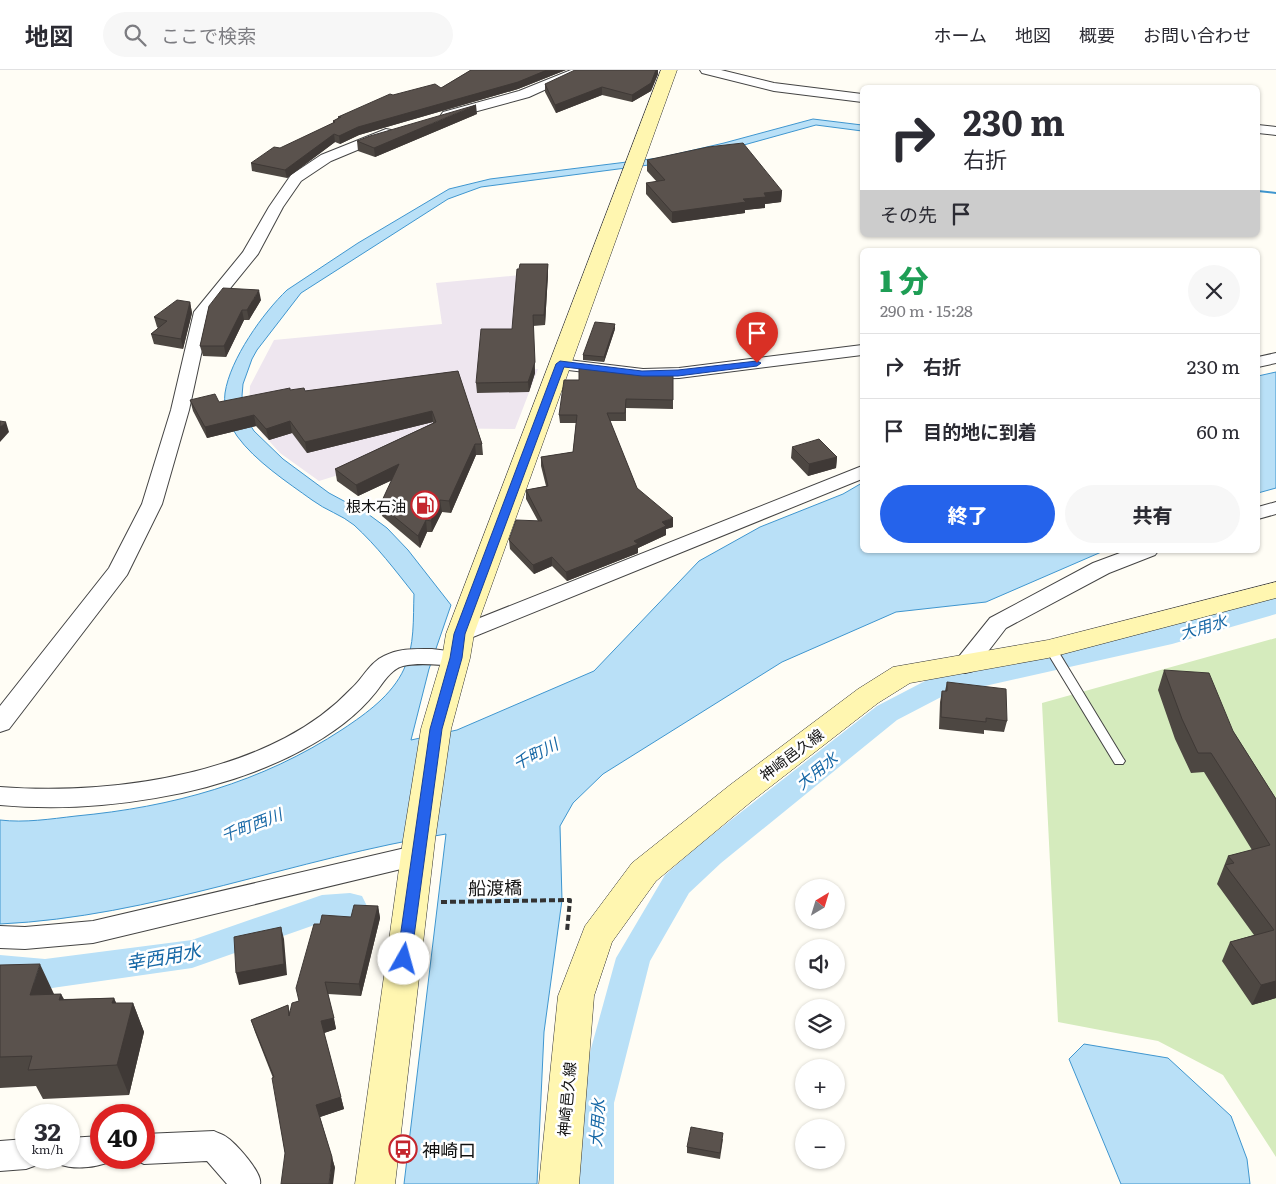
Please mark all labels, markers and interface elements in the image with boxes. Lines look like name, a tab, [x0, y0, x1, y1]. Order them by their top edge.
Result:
search box	[103, 12, 453, 57]
text: 地図	[25, 17, 73, 52]
icon: search	[121, 21, 149, 49]
text: ここで検索	[161, 21, 256, 49]
text: ホーム	[934, 21, 987, 48]
text: 地図	[1015, 21, 1051, 48]
text: 概要	[1079, 21, 1115, 48]
text: お問い合わせ	[1143, 21, 1251, 48]
text: 230 m	[963, 95, 1065, 147]
icon: right	[880, 105, 945, 170]
text: 右折	[963, 142, 1007, 175]
text: その先	[880, 200, 937, 228]
icon: arrive	[947, 200, 975, 228]
text: 1 分	[880, 257, 929, 301]
button: close	[1188, 265, 1240, 317]
text: 290 m · 15:28	[880, 298, 973, 322]
pin	[736, 312, 778, 363]
icon: arrive	[743, 319, 771, 347]
icon: right	[880, 352, 908, 380]
text: 右折	[923, 352, 961, 380]
text: 230 m	[1187, 352, 1240, 380]
icon: arrive	[880, 417, 908, 445]
text: 目的地に到着	[923, 417, 1037, 445]
text: 60 m	[1197, 417, 1240, 445]
button: 終了	[880, 485, 1055, 543]
button: 共有	[1065, 485, 1240, 543]
fuel station icon: 根木石油	[410, 490, 440, 520]
place label: 根木石油	[346, 494, 406, 517]
water label: 大用水	[1177, 607, 1231, 644]
street label: 神崎邑久線	[754, 722, 828, 786]
water label: 千町川	[508, 731, 564, 775]
water label: 大用水	[790, 744, 844, 794]
water label: 千町西川	[217, 801, 287, 847]
street label: 船渡橋	[468, 873, 522, 901]
north arrow	[795, 879, 845, 929]
map controls	[795, 879, 845, 1169]
position arrow	[377, 932, 429, 984]
water label: 幸西用水	[123, 935, 205, 976]
button: sound	[795, 939, 845, 989]
button: layers	[795, 999, 845, 1049]
button: +	[795, 1059, 845, 1109]
street label: 神崎邑久線	[551, 1061, 581, 1137]
water label: 大用水	[582, 1096, 610, 1148]
speed limit sign: 40	[90, 1104, 155, 1169]
text: 32	[34, 1112, 61, 1149]
button: −	[795, 1119, 845, 1169]
bus stop icon: 神崎口	[388, 1134, 418, 1164]
place label: 神崎口	[422, 1136, 476, 1163]
text: km/h	[32, 1140, 63, 1158]

